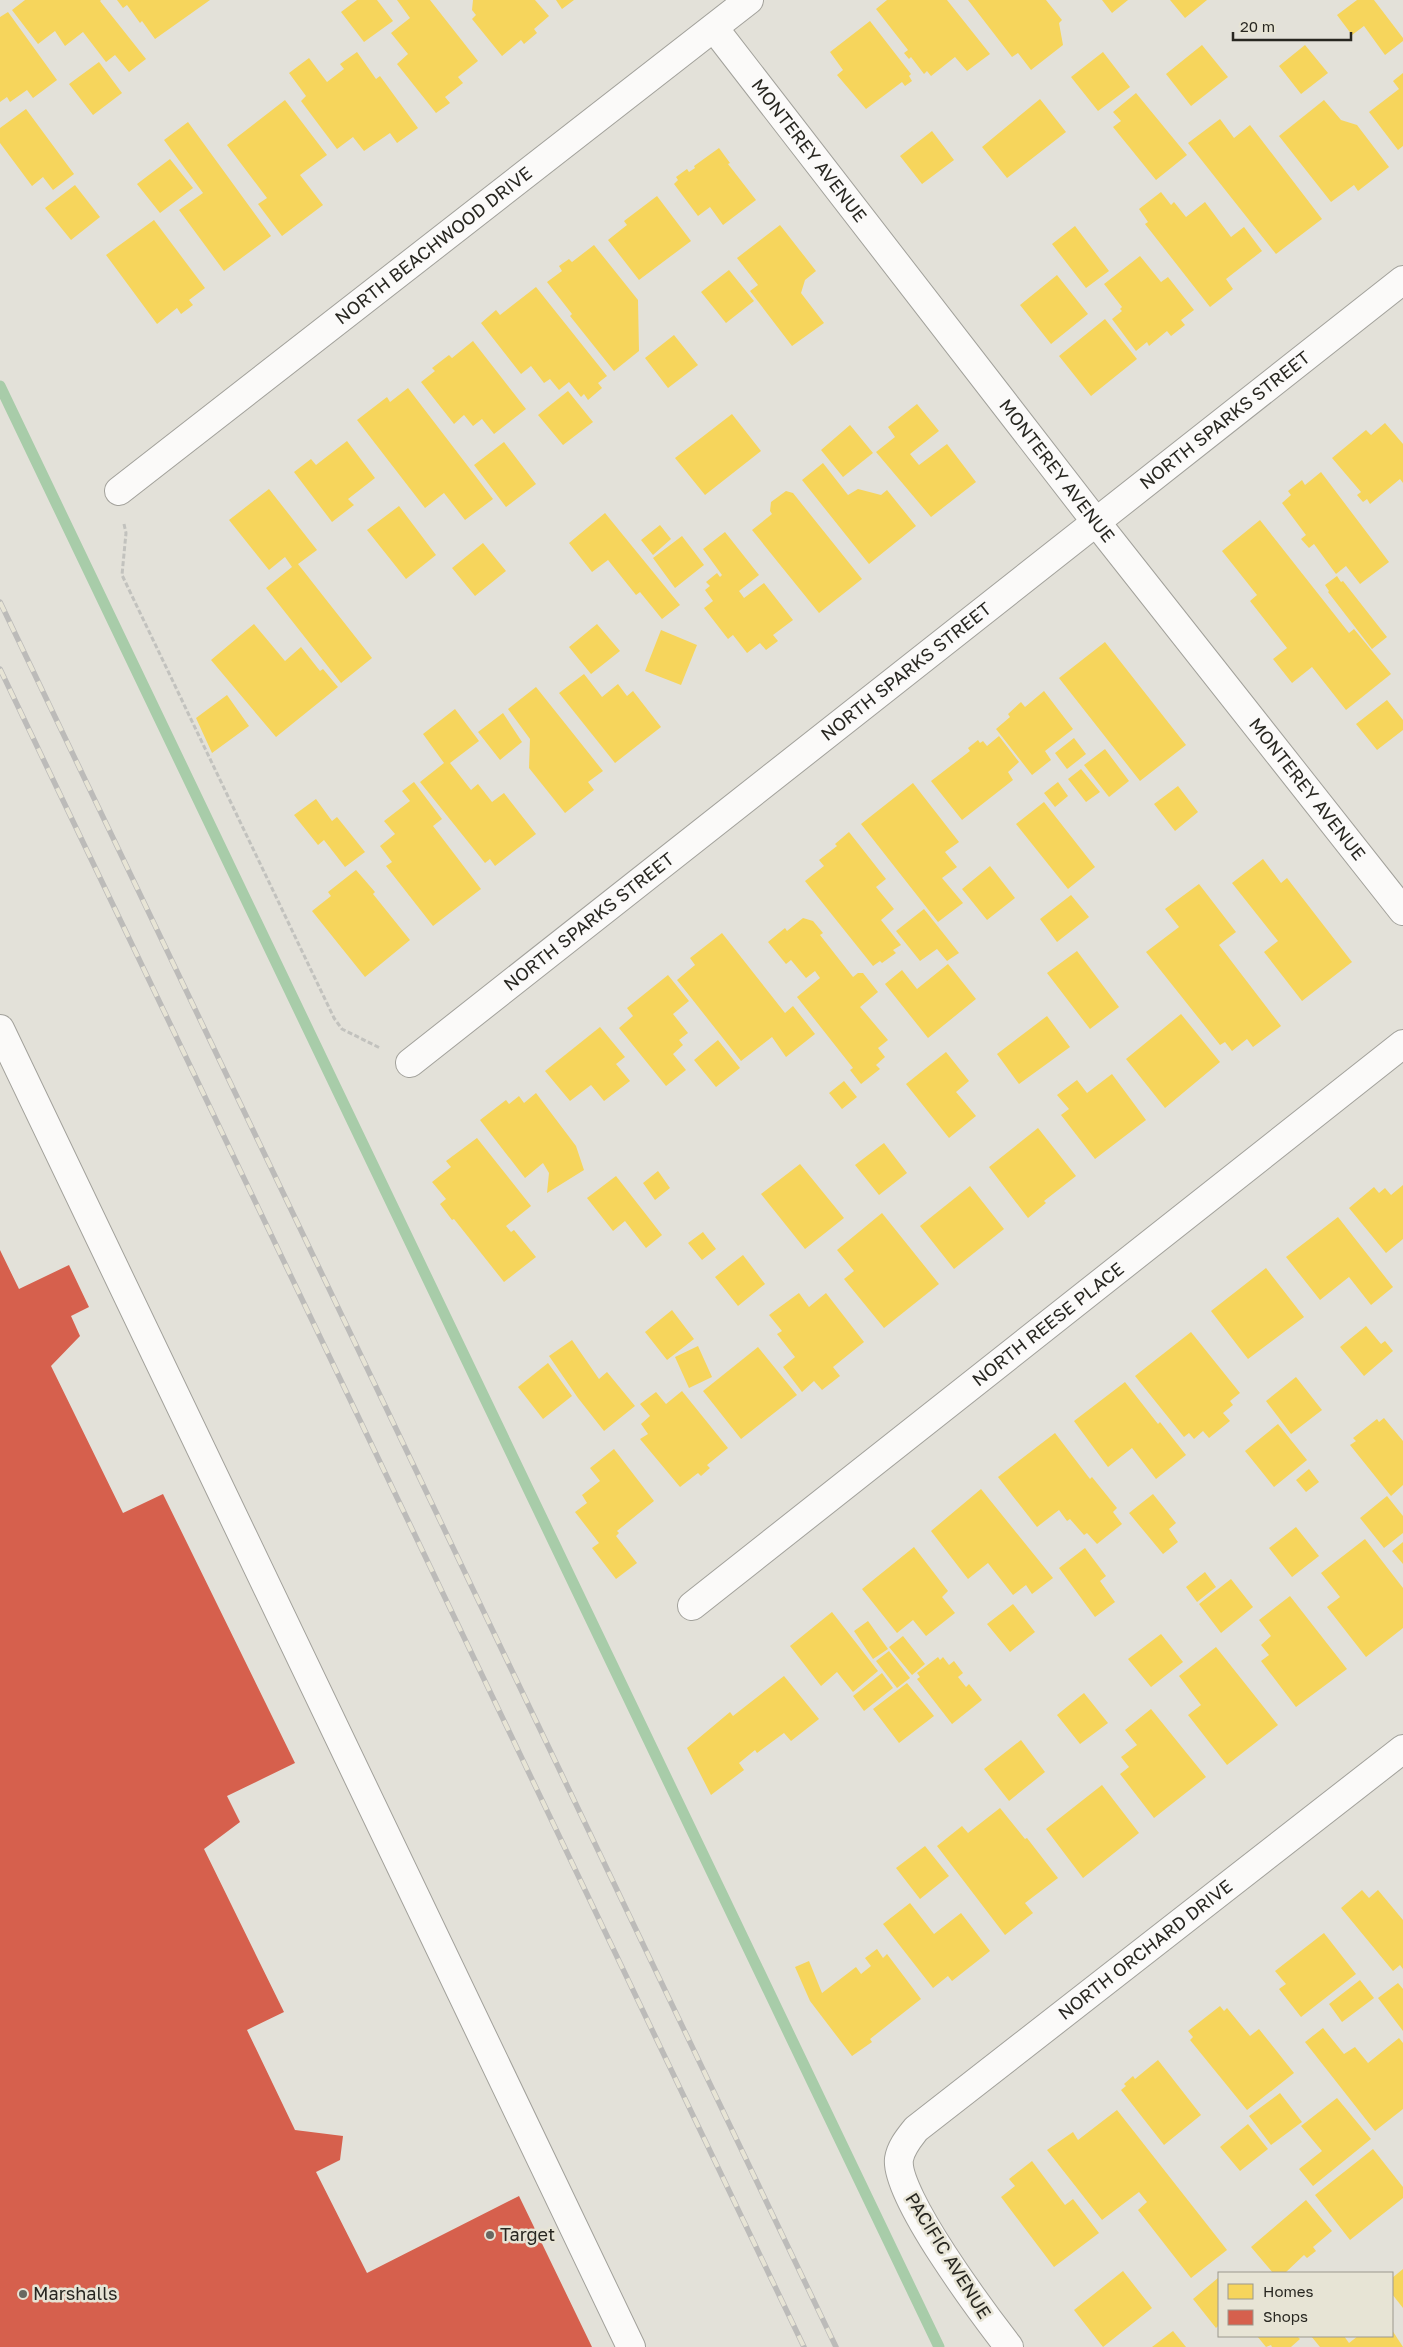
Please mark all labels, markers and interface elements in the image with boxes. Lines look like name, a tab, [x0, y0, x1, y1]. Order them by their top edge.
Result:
scale bar	[1233, 10, 1350, 42]
text: 20 m	[1240, 17, 1275, 35]
street label: MONTEREY AVENUE	[747, 74, 872, 226]
street label: NORTH BEACHWOOD DRIVE	[330, 161, 536, 328]
street label: NORTH SPARKS STREET	[1135, 346, 1314, 493]
street label: MONTEREY AVENUE	[995, 394, 1120, 546]
street label: NORTH SPARKS STREET	[816, 597, 995, 745]
street label: MONTEREY AVENUE	[1245, 713, 1371, 864]
street label: NORTH SPARKS STREET	[499, 847, 678, 995]
street label: NORTH REESE PLACE	[967, 1257, 1128, 1390]
street label: NORTH ORCHARD DRIVE	[1053, 1874, 1236, 2024]
street label: PACIFIC AVENUE	[901, 2188, 996, 2322]
place label: Target	[500, 2223, 555, 2245]
marker: Target	[484, 2229, 496, 2241]
legend	[1218, 2272, 1393, 2337]
place label: Marshalls	[33, 2282, 118, 2304]
text: Homes	[1263, 2282, 1313, 2300]
marker: Marshalls	[17, 2288, 29, 2300]
text: Shops	[1263, 2307, 1308, 2325]

